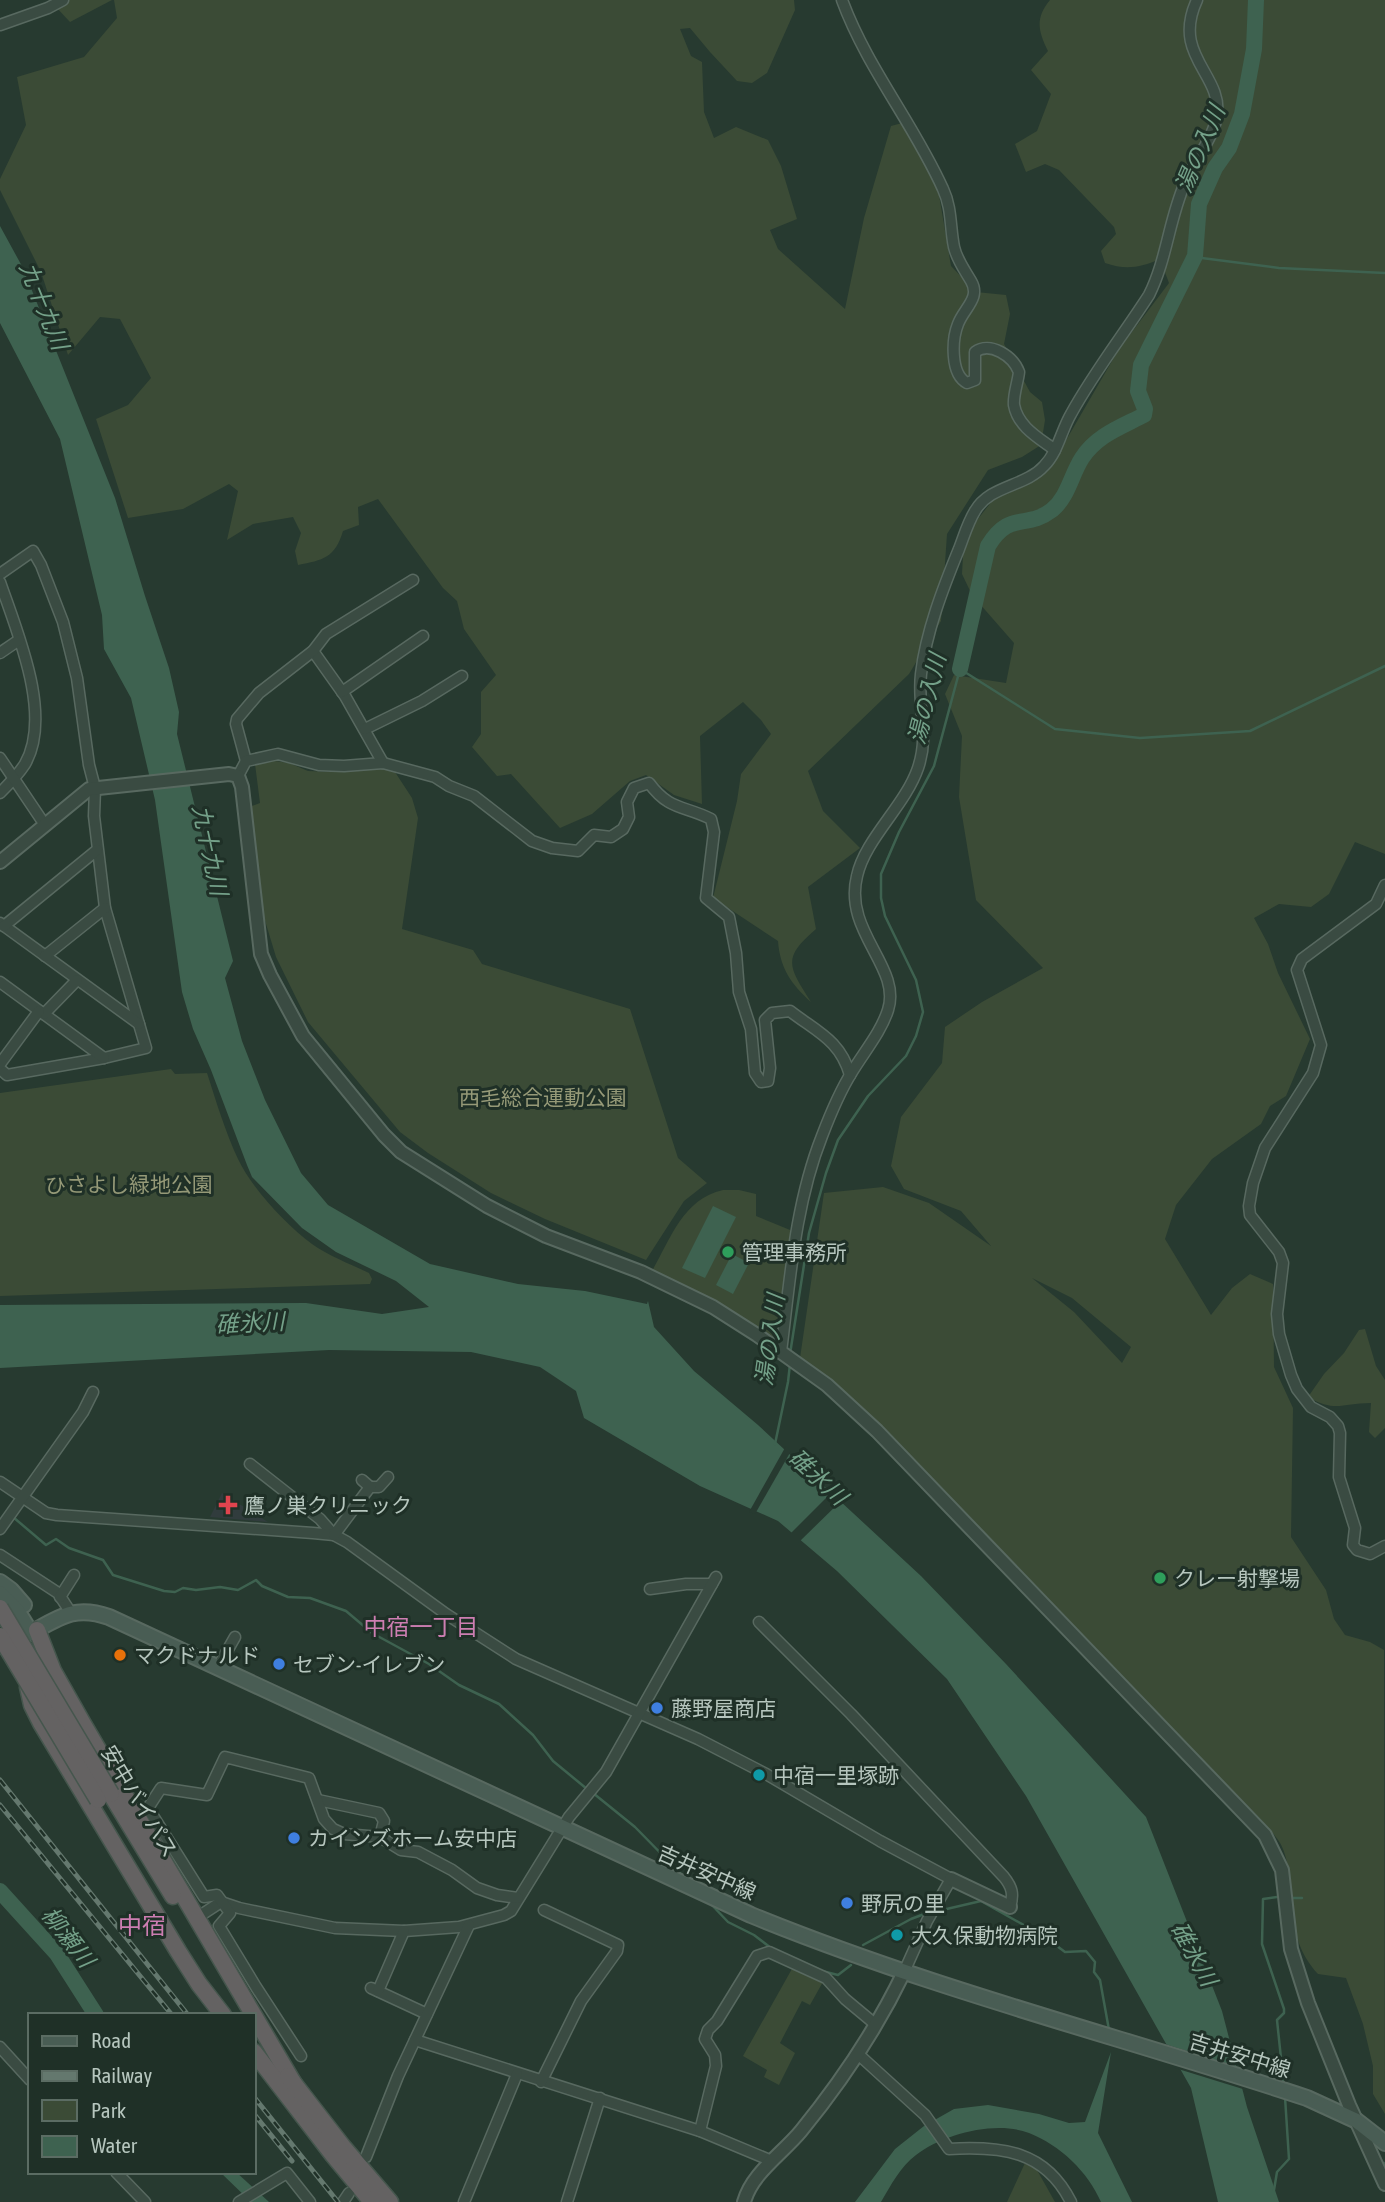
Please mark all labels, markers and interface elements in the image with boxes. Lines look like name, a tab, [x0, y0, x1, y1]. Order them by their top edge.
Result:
water label: 湯の入川	[1170, 99, 1231, 196]
water label: 九十九川	[15, 258, 74, 356]
water label: 湯の入川	[903, 648, 951, 747]
water label: 九十九川	[188, 802, 233, 901]
park label: 西毛総合運動公園	[459, 1085, 627, 1109]
park label: ひさよし緑地公園	[45, 1172, 213, 1196]
place label: 管理事務所	[742, 1240, 847, 1264]
marker: 管理事務所	[720, 1244, 736, 1260]
water label: 湯の入川	[751, 1290, 790, 1387]
water label: 碓氷川	[215, 1308, 288, 1338]
water label: 碓氷川	[784, 1444, 854, 1512]
place label: 鷹ノ巣クリニック	[244, 1493, 412, 1517]
marker: 鷹ノ巣クリニック	[218, 1495, 238, 1515]
place label: クレー射撃場	[1174, 1566, 1300, 1590]
marker: クレー射撃場	[1152, 1570, 1168, 1586]
district label: 中宿一丁目	[364, 1614, 479, 1640]
place label: マクドナルド	[134, 1643, 260, 1667]
marker: マクドナルド	[112, 1647, 128, 1663]
place label: セブン-イレブン	[293, 1652, 445, 1676]
marker: セブン-イレブン	[271, 1656, 287, 1672]
place label: 藤野屋商店	[671, 1696, 776, 1720]
marker: 藤野屋商店	[649, 1700, 665, 1716]
street label: 安中バイパス	[97, 1741, 183, 1861]
place label: 中宿一里塚跡	[773, 1763, 899, 1787]
marker: 中宿一里塚跡	[751, 1767, 767, 1783]
place label: カインズホーム安中店	[308, 1826, 517, 1850]
marker: カインズホーム安中店	[286, 1830, 302, 1846]
street label: 吉井安中線	[654, 1840, 760, 1904]
place label: 野尻の里	[861, 1891, 945, 1915]
marker: 野尻の里	[839, 1895, 855, 1911]
water label: 柳瀬川	[37, 1902, 101, 1975]
district label: 中宿	[118, 1912, 166, 1939]
water label: 碓氷川	[1166, 1918, 1224, 1993]
place label: 大久保動物病院	[911, 1923, 1058, 1947]
marker: 大久保動物病院	[889, 1927, 905, 1943]
legend	[28, 2013, 256, 2174]
text: Road	[91, 2028, 131, 2052]
street label: 吉井安中線	[1186, 2028, 1294, 2082]
text: Railway	[91, 2063, 153, 2087]
text: Park	[91, 2098, 126, 2122]
text: Water	[91, 2133, 138, 2157]

